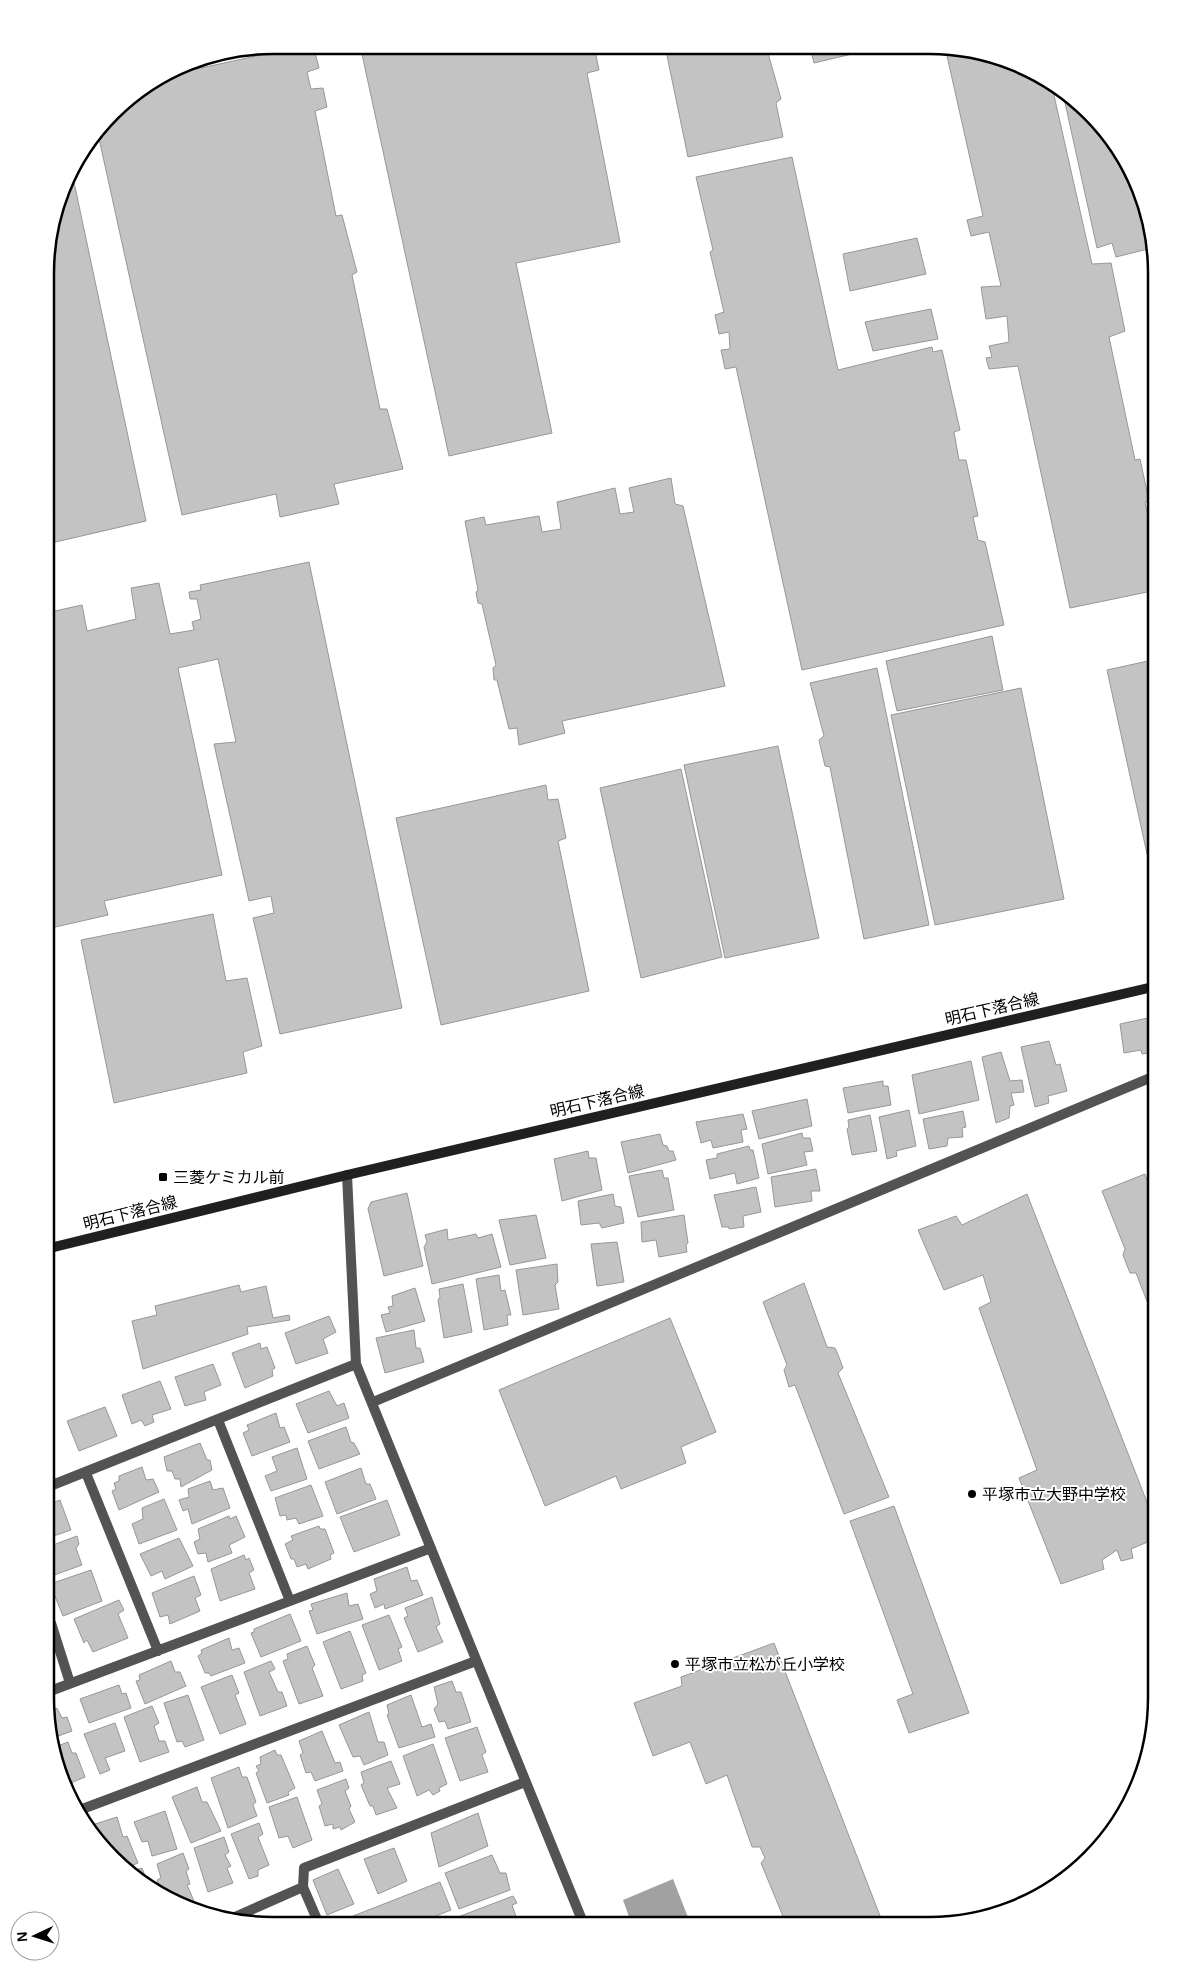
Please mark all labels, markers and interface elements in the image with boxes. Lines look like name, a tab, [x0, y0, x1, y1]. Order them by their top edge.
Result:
street label: 明石下落合線	[943, 990, 1041, 1028]
street label: 明石下落合線	[548, 1082, 646, 1120]
place label: 三菱ケミカル前	[173, 1169, 285, 1186]
marker: 三菱ケミカル前	[157, 1171, 169, 1183]
street label: 明石下落合線	[81, 1193, 179, 1233]
place label: 平塚市立大野中学校	[982, 1486, 1126, 1503]
marker: 平塚市立大野中学校	[966, 1488, 978, 1500]
place label: 平塚市立松が丘小学校	[685, 1656, 845, 1673]
marker: 平塚市立松が丘小学校	[669, 1658, 681, 1670]
north arrow	[10, 1911, 60, 1961]
text: N	[14, 1931, 30, 1943]

